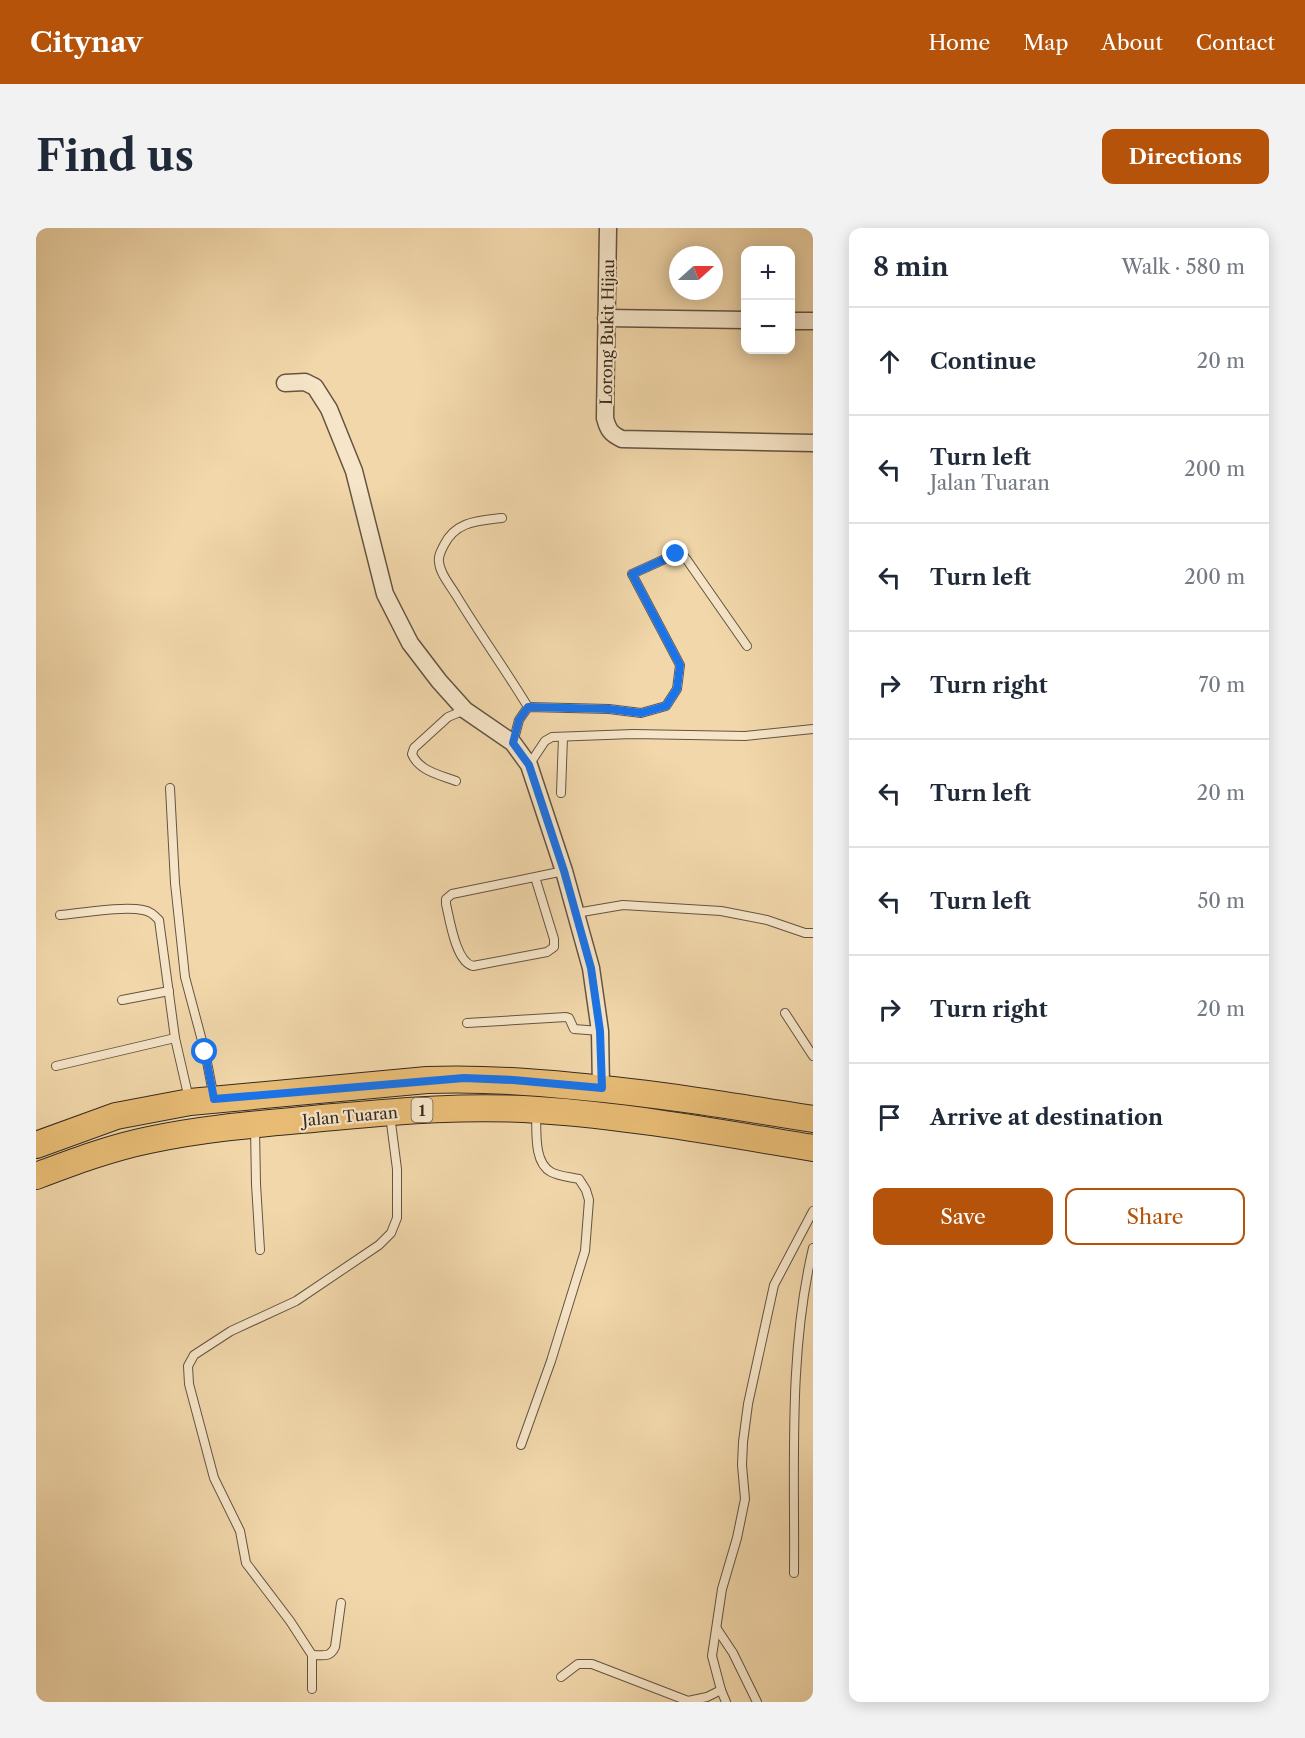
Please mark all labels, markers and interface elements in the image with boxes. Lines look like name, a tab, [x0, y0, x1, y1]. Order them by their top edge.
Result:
text: Citynav	[30, 25, 143, 59]
text: Home	[929, 30, 990, 55]
text: Map	[1023, 30, 1068, 55]
text: About	[1101, 30, 1163, 55]
text: Contact	[1196, 30, 1275, 55]
button: Directions	[1102, 129, 1269, 184]
text: Find us	[36, 130, 194, 182]
north arrow	[669, 246, 723, 300]
map controls	[741, 246, 795, 354]
button: +	[741, 246, 795, 300]
text: 8 min	[873, 251, 949, 283]
text: Walk · 580 m	[1122, 255, 1245, 279]
street label: Lorong Bukit Hijau	[596, 259, 618, 405]
button: −	[741, 300, 795, 354]
icon: ahead	[873, 345, 906, 378]
text: Continue	[930, 348, 1036, 375]
text: 20 m	[1197, 349, 1245, 373]
text: Turn left	[930, 444, 1031, 471]
icon: left	[873, 453, 906, 486]
text: 200 m	[1184, 457, 1245, 481]
text: Jalan Tuaran	[930, 471, 1050, 495]
route end	[662, 540, 688, 566]
icon: left	[873, 561, 906, 594]
text: Turn left	[930, 564, 1031, 591]
text: 200 m	[1184, 565, 1245, 589]
icon: right	[873, 669, 906, 702]
text: Turn right	[930, 672, 1048, 699]
text: 70 m	[1199, 673, 1245, 697]
icon: left	[873, 777, 906, 810]
text: Turn left	[930, 780, 1031, 807]
text: 20 m	[1197, 781, 1245, 805]
icon: left	[873, 885, 906, 918]
text: Turn left	[930, 888, 1031, 915]
text: 50 m	[1198, 889, 1245, 913]
icon: right	[873, 993, 906, 1026]
text: Turn right	[930, 996, 1048, 1023]
text: 20 m	[1197, 997, 1245, 1021]
route start	[191, 1038, 217, 1064]
road number: 1	[412, 1098, 432, 1122]
icon: arrive	[873, 1101, 906, 1134]
street label: Jalan Tuaran	[298, 1102, 399, 1130]
text: Arrive at destination	[930, 1104, 1163, 1131]
button: Save	[873, 1188, 1053, 1245]
button: Share	[1065, 1188, 1245, 1245]

